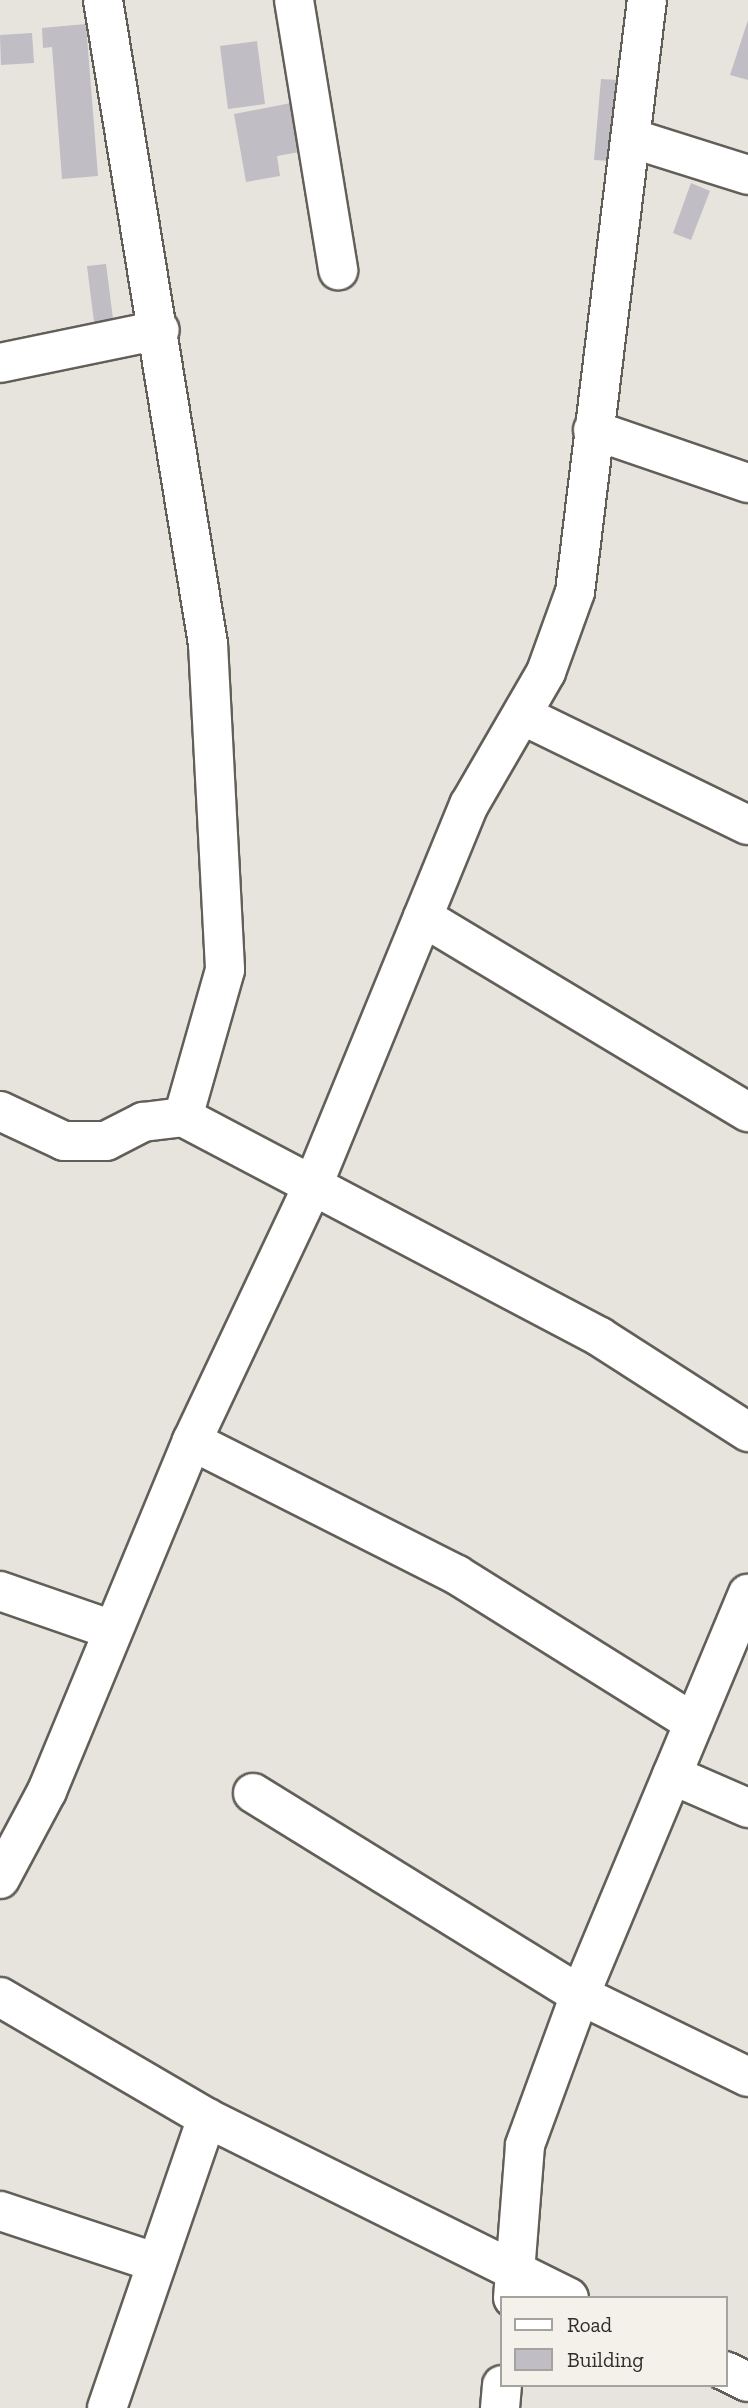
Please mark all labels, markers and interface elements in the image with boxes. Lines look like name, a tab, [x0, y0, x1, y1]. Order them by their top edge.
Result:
legend	[500, 2296, 727, 2387]
text: Road	[567, 2312, 612, 2337]
text: Building	[567, 2347, 644, 2372]

